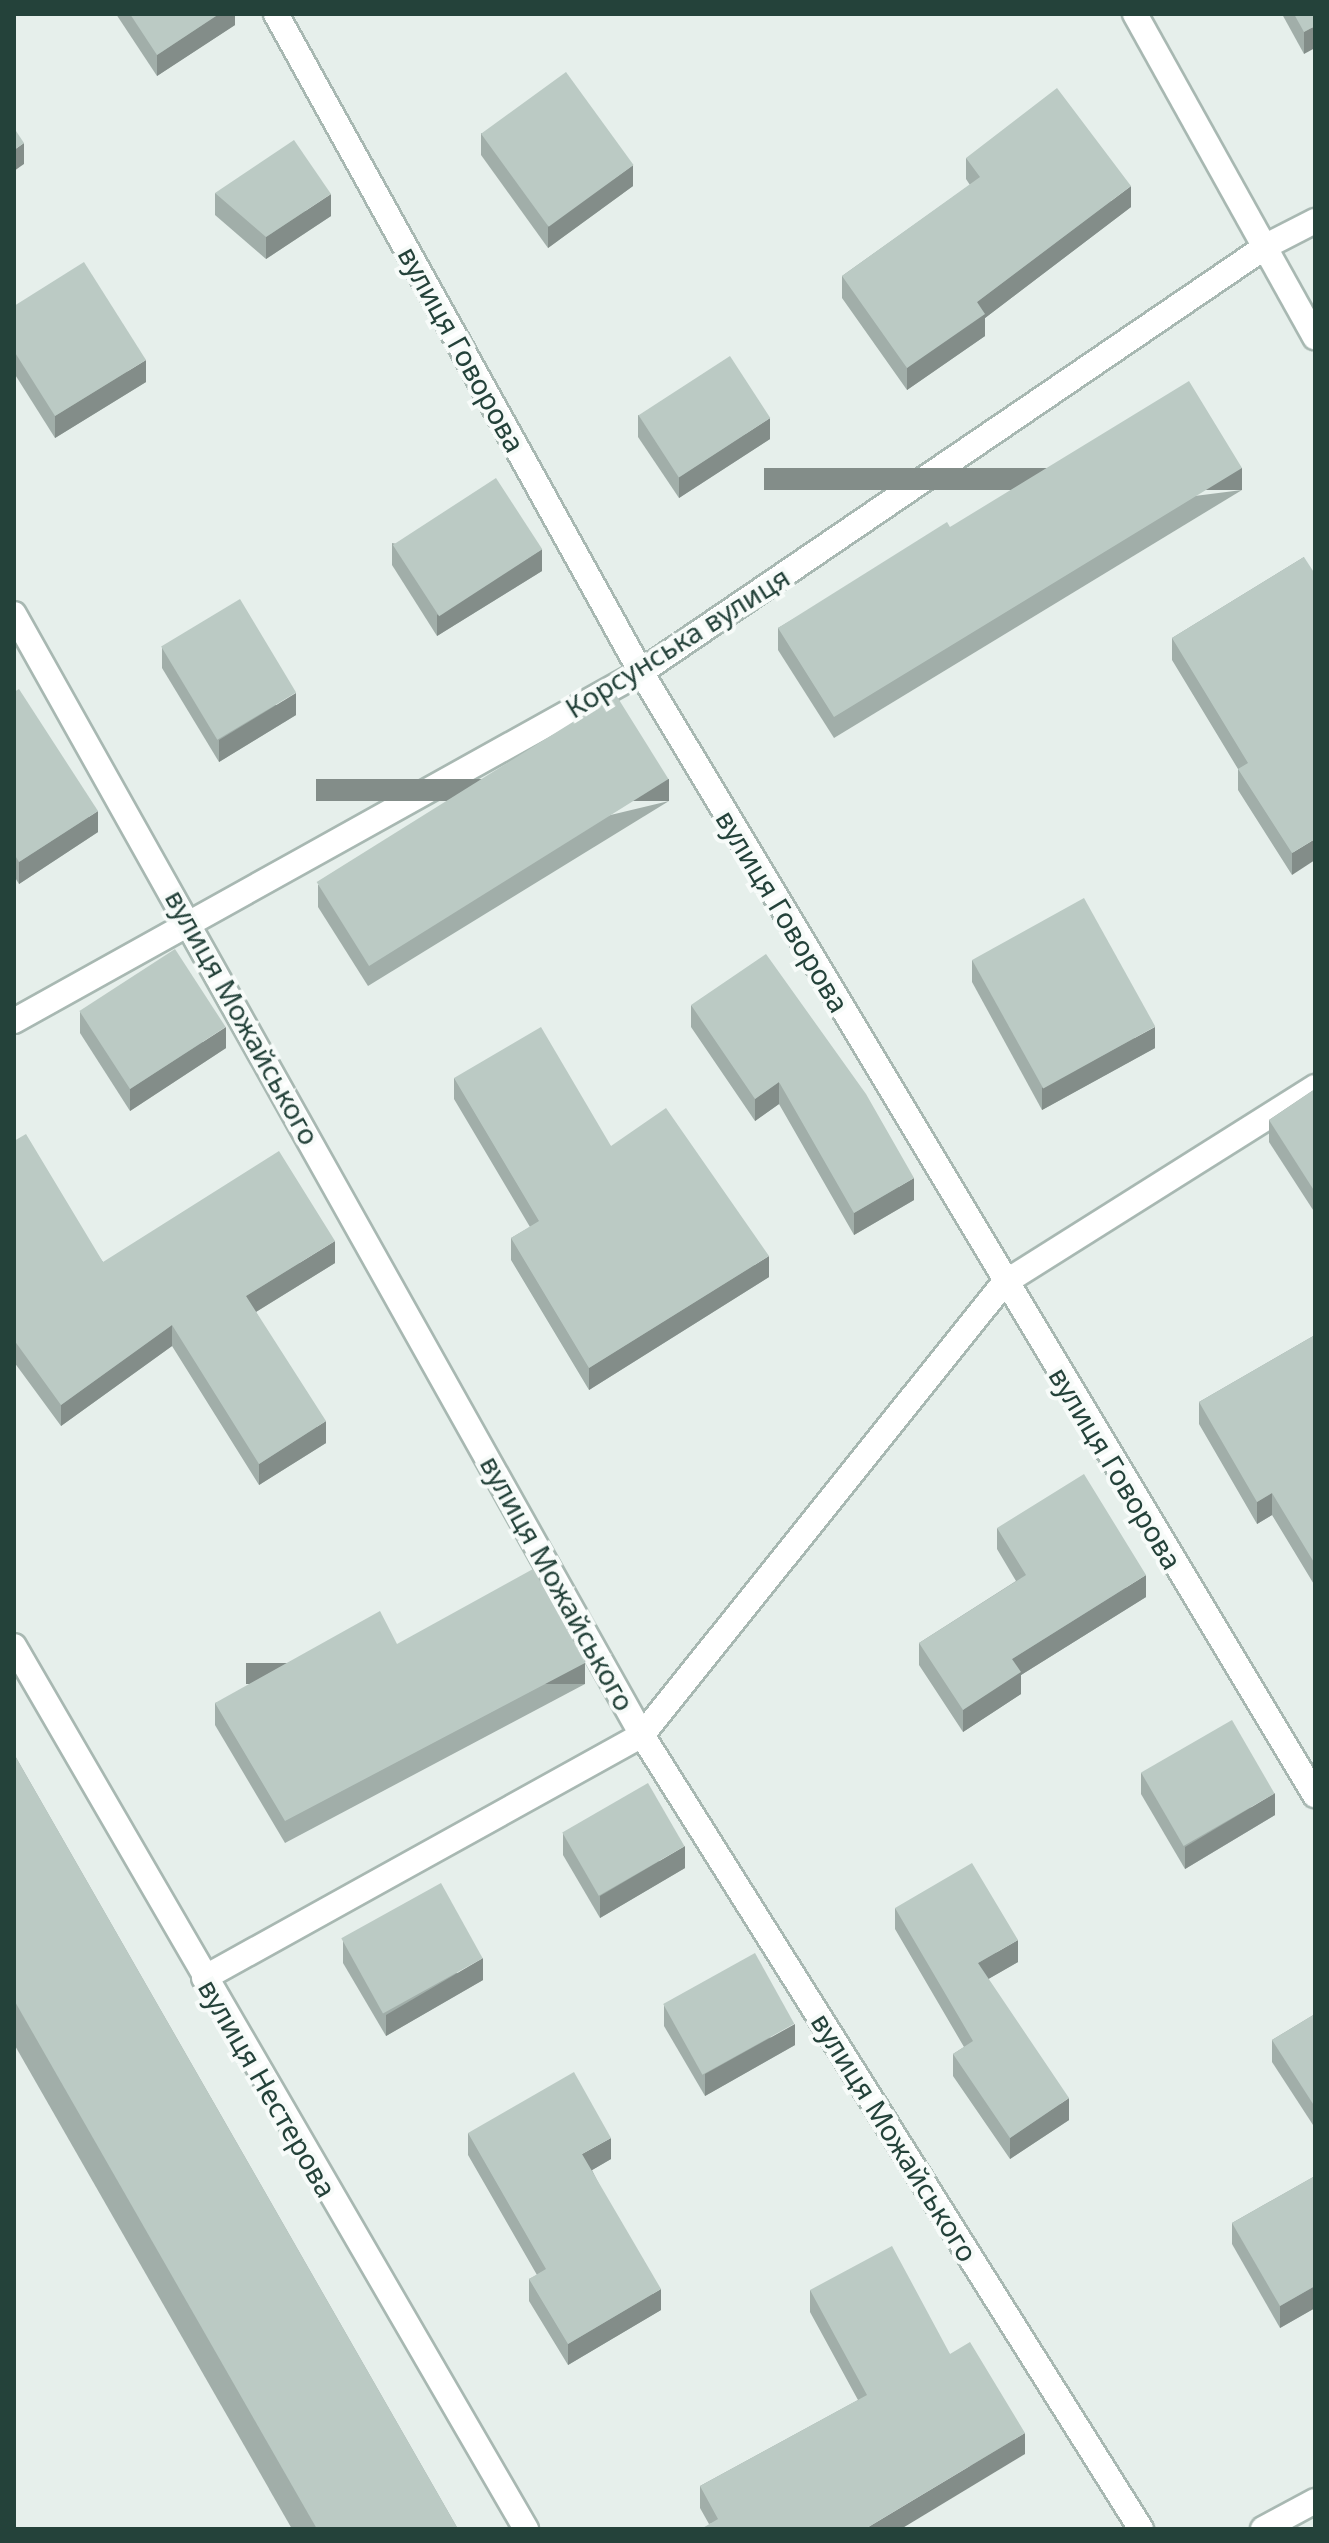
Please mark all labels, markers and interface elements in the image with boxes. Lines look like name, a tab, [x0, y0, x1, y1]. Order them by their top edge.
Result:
street label: вулиця Говорова	[392, 240, 532, 458]
street label: Корсунська вулиця	[559, 560, 795, 724]
street label: вулиця Говорова	[709, 804, 857, 1018]
street label: вулиця Можайського	[159, 884, 327, 1150]
street label: вулиця Говорова	[1042, 1361, 1190, 1575]
street label: вулиця Можайського	[474, 1450, 642, 1716]
street label: вулиця Нестерова	[192, 1973, 344, 2203]
street label: вулиця Можайського	[805, 2007, 985, 2267]

